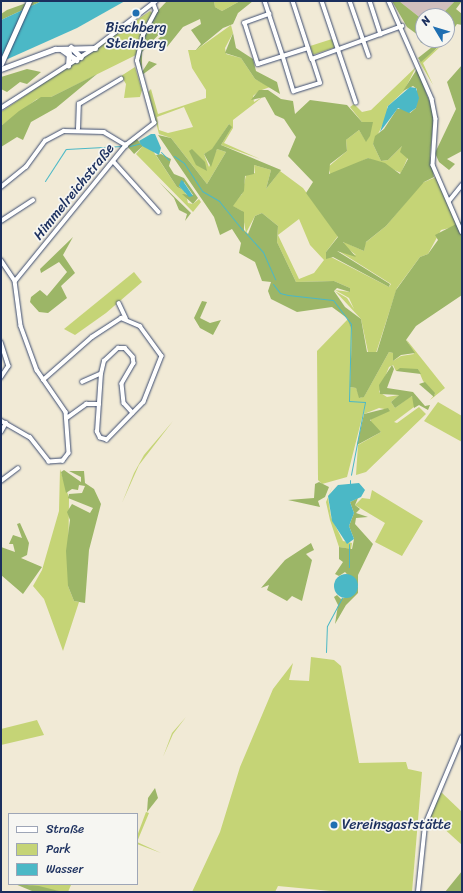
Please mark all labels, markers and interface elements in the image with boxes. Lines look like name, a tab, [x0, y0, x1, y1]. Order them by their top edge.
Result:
marker: Bischberg Steinberg	[131, 8, 141, 18]
north arrow	[415, 8, 455, 48]
text: N	[416, 12, 436, 30]
place label: Bischberg Steinberg	[105, 20, 167, 52]
street label: Himmelreichstraße	[30, 141, 118, 243]
legend	[8, 813, 138, 885]
place label: Vereinsgaststätte	[342, 817, 451, 833]
text: Straße	[46, 818, 84, 840]
marker: Vereinsgaststätte	[329, 820, 339, 830]
text: Park	[46, 838, 71, 860]
text: Wasser	[46, 858, 83, 880]

